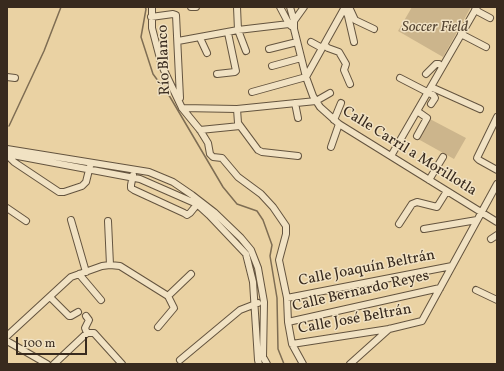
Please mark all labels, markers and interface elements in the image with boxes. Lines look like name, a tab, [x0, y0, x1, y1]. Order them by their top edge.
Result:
park label: Soccer Field	[402, 19, 468, 37]
street label: Río Blanco	[155, 24, 175, 96]
street label: Calle Carril a Morillotla	[338, 103, 480, 201]
street label: Calle Joaquín Beltrán	[297, 247, 437, 291]
street label: Calle Bernardo Reyes	[291, 268, 431, 316]
street label: Calle José Beltrán	[297, 301, 413, 339]
scale bar	[18, 329, 89, 355]
text: 100 m	[23, 336, 55, 352]

